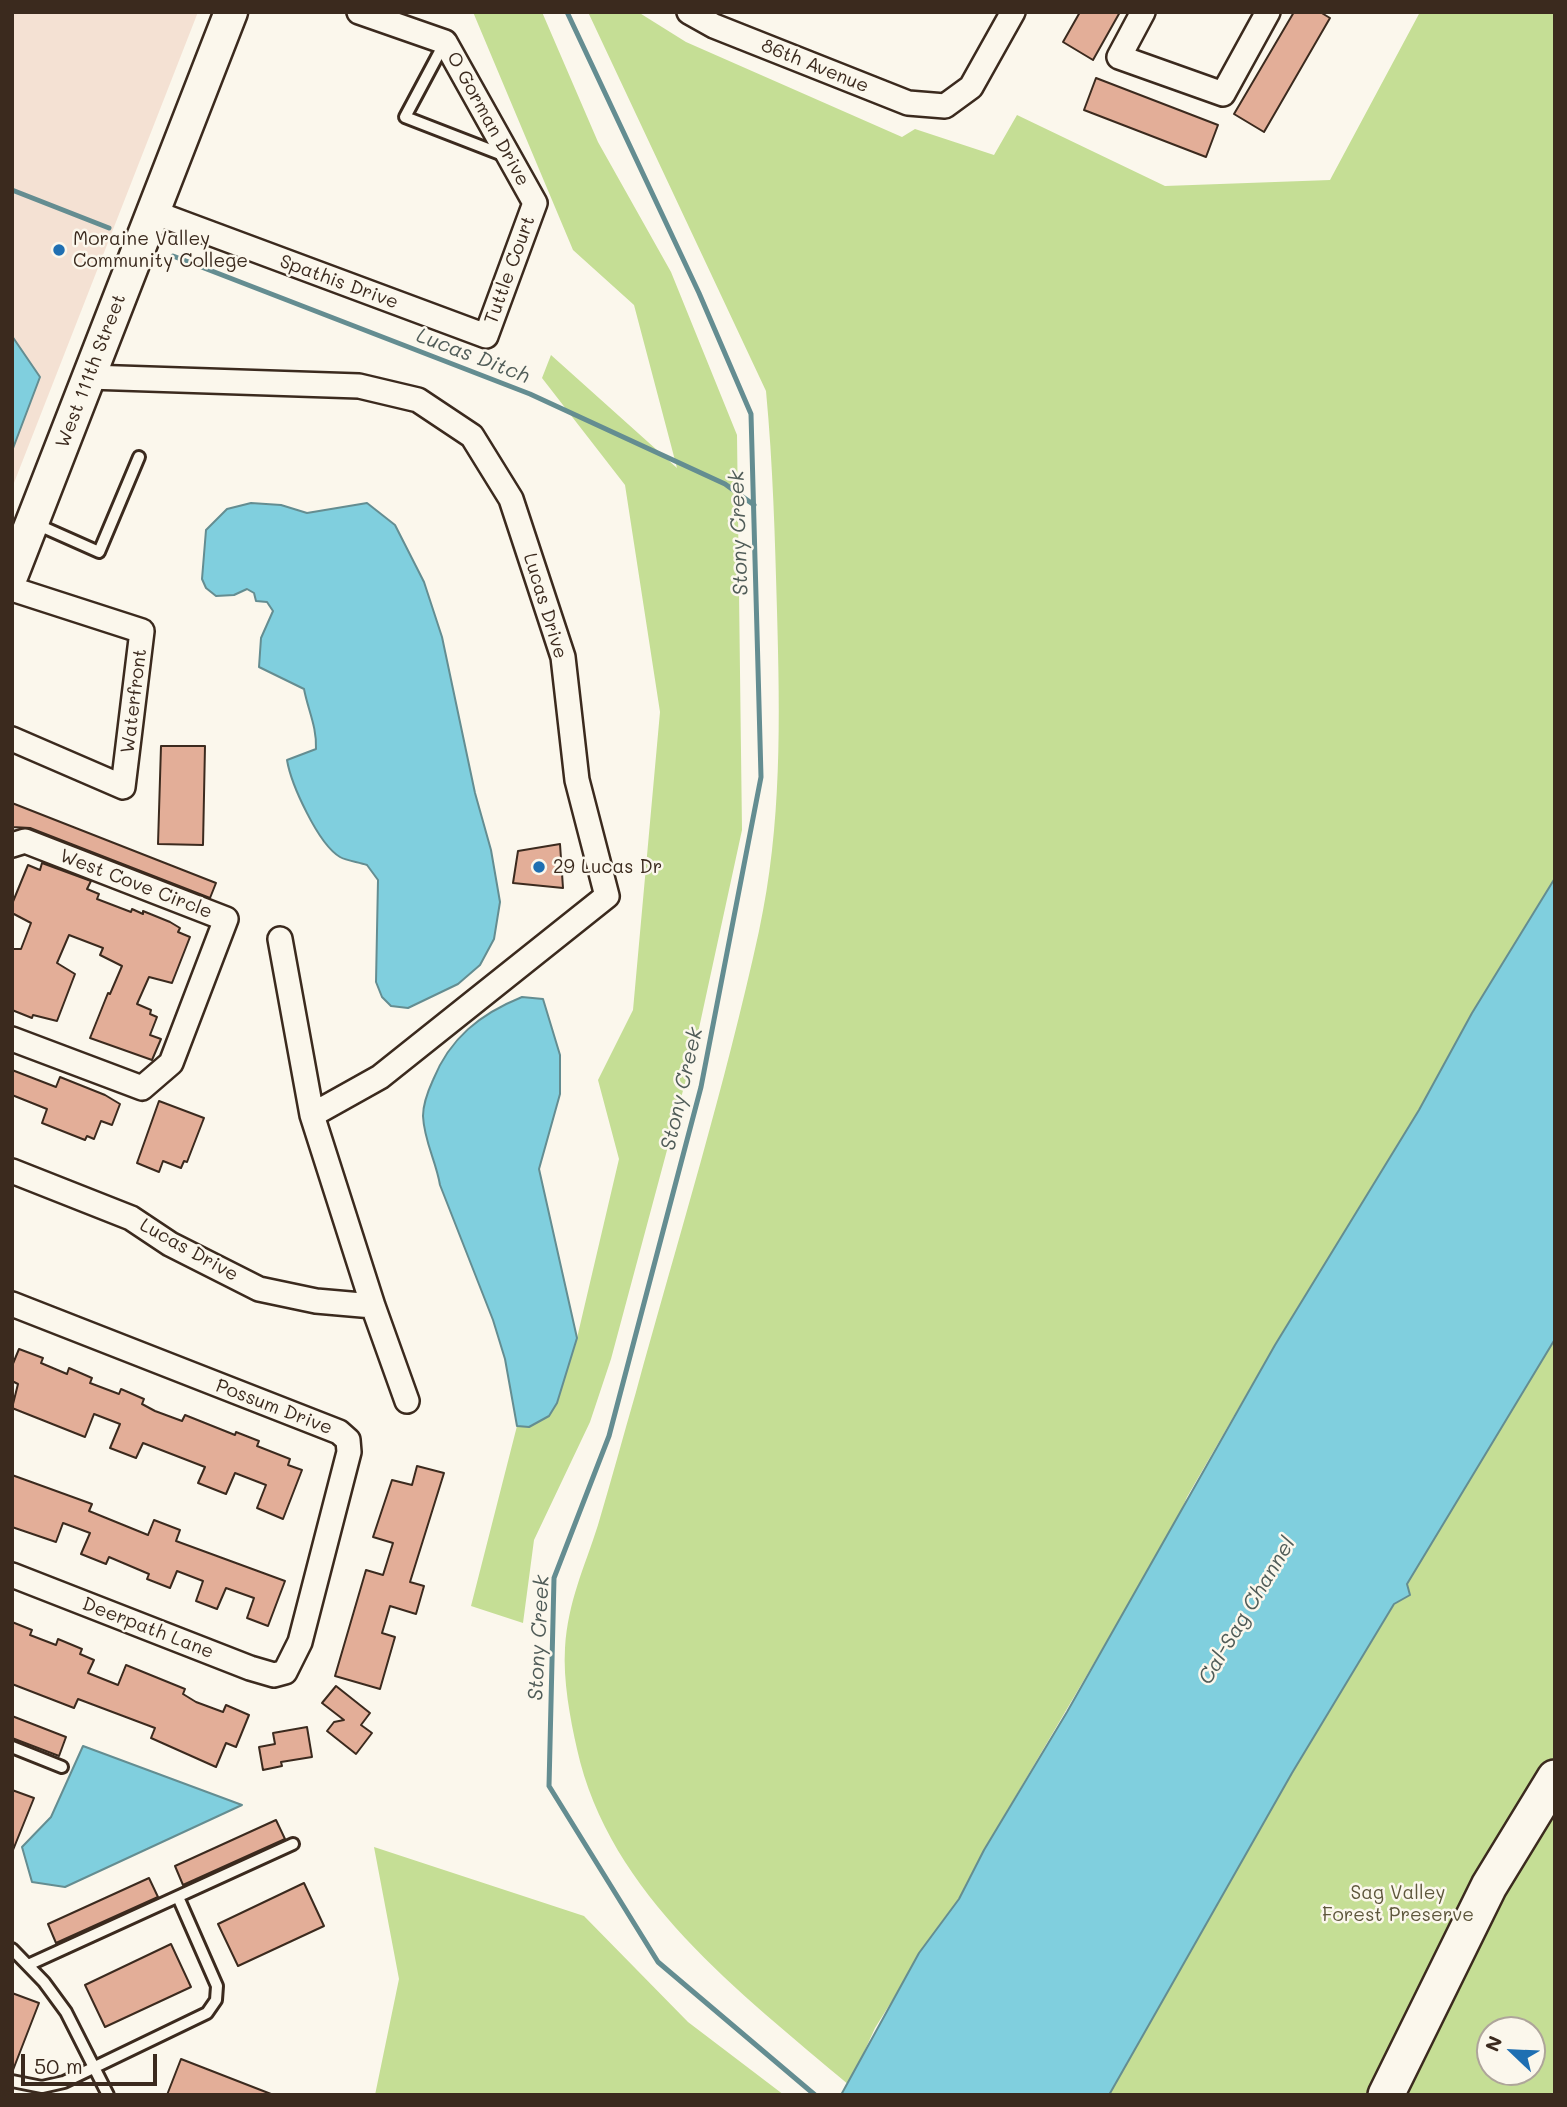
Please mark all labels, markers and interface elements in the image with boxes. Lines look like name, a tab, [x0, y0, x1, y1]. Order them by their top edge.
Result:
street label: 86th Avenue	[758, 34, 872, 98]
street label: O Gorman Drive	[442, 48, 534, 190]
street label: Tuttle Court	[480, 213, 540, 327]
place label: Moraine Valley Community College	[73, 228, 248, 272]
marker: Moraine Valley Community College	[51, 242, 67, 258]
street label: Spathis Drive	[277, 250, 401, 314]
street label: West 111th Street	[51, 291, 131, 451]
water label: Lucas Ditch	[413, 323, 533, 389]
water label: Stony Creek	[724, 470, 754, 596]
street label: Lucas Drive	[518, 551, 572, 661]
street label: Waterfront	[116, 647, 152, 755]
street label: West Cove Circle	[57, 844, 215, 924]
place label: 29 Lucas Dr	[553, 856, 662, 878]
marker: 29 Lucas Dr	[531, 859, 547, 875]
water label: Stony Creek	[656, 1025, 708, 1153]
street label: Lucas Drive	[136, 1214, 242, 1286]
street label: Possum Drive	[212, 1374, 336, 1440]
water label: Cal-Sag Channel	[1193, 1533, 1301, 1689]
water label: Stony Creek	[523, 1575, 555, 1701]
street label: Deerpath Lane	[79, 1592, 217, 1664]
park label: Sag Valley Forest Preserve	[1322, 1882, 1474, 1926]
north arrow	[1476, 2016, 1546, 2086]
text: N	[1479, 2032, 1507, 2055]
scale bar	[24, 2040, 161, 2084]
text: 50 m	[34, 2052, 83, 2079]

